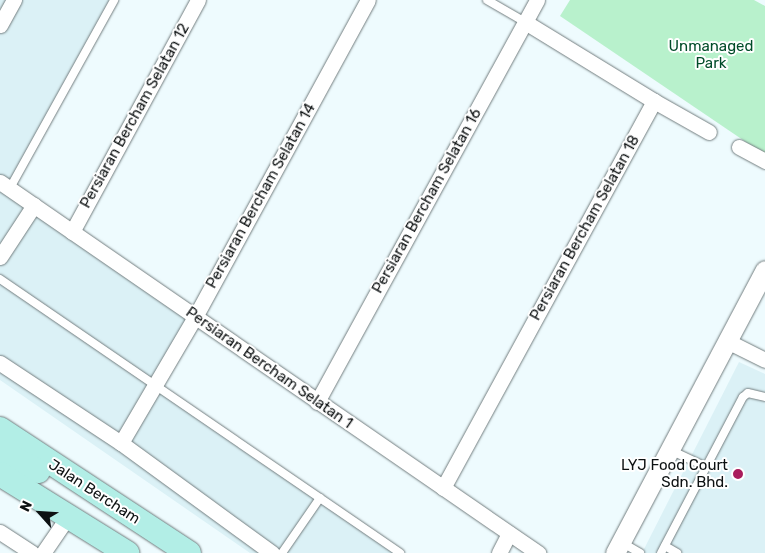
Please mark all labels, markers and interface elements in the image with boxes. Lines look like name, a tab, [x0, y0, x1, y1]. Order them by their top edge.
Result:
street label: Persiaran Bercham Selatan 12	[77, 21, 193, 211]
park label: Unmanaged Park	[669, 37, 753, 72]
street label: Persiaran Bercham Selatan 14	[203, 100, 319, 292]
street label: Persiaran Bercham Selatan 16	[369, 105, 485, 297]
street label: Persiaran Bercham Selatan 18	[526, 132, 644, 324]
street label: Persiaran Bercham Selatan 1	[182, 303, 356, 433]
street label: Jalan Bercham	[45, 456, 143, 528]
place label: LYJ Food Court Sdn. Bhd.	[621, 456, 728, 491]
marker: LYJ Food Court Sdn. Bhd.	[732, 468, 744, 480]
north arrow	[15, 488, 65, 538]
text: N	[16, 498, 36, 514]

